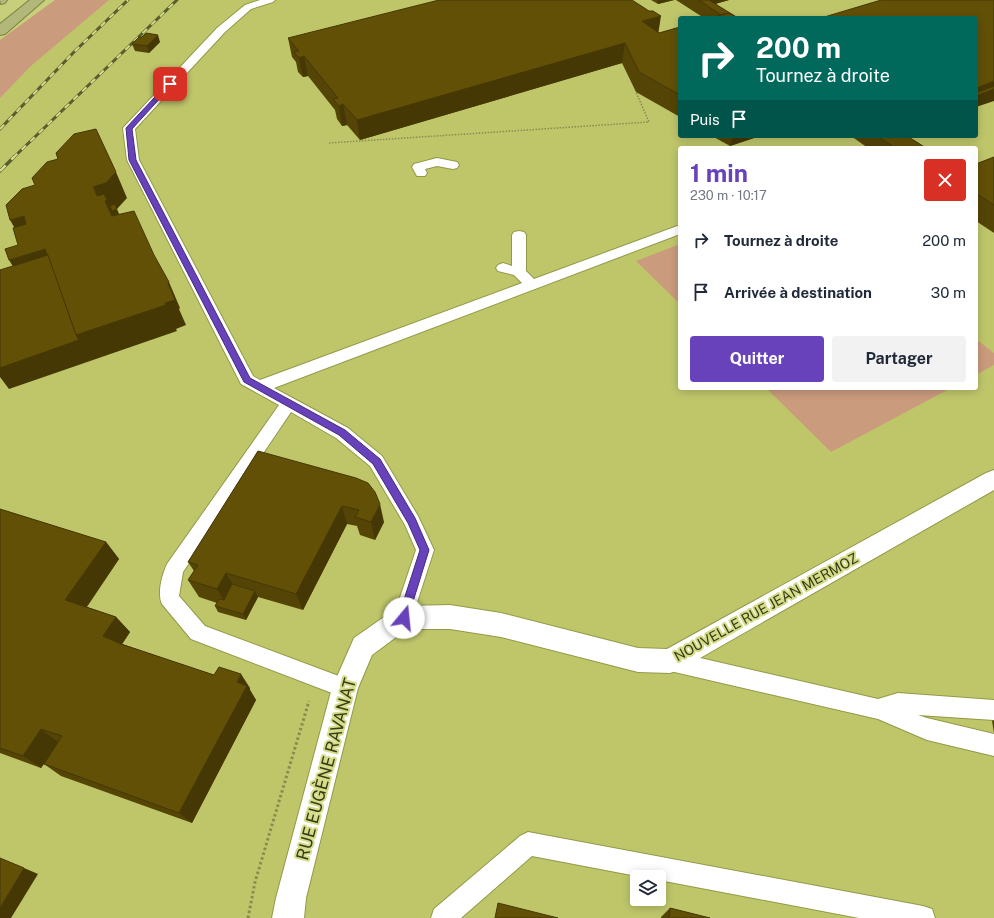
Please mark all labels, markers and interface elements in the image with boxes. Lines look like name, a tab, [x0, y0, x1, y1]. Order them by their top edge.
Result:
text: 200 m	[756, 31, 841, 64]
icon: right	[690, 32, 742, 84]
text: Tournez à droite	[756, 65, 890, 86]
pin	[153, 67, 187, 101]
icon: arrive	[159, 73, 181, 95]
icon: arrive	[728, 108, 750, 130]
text: Puis	[690, 111, 720, 128]
text: 1 min	[690, 159, 748, 187]
button: close	[924, 159, 966, 201]
text: 230 m · 10:17	[690, 188, 767, 203]
icon: right	[690, 229, 712, 251]
text: Tournez à droite	[724, 232, 838, 249]
text: 200 m	[922, 232, 966, 249]
icon: arrive	[690, 281, 712, 303]
text: Arrivée à destination	[724, 284, 872, 301]
text: 30 m	[931, 284, 966, 301]
button: Quitter	[690, 336, 824, 382]
button: Partager	[832, 336, 966, 382]
street label: NOUVELLE RUE JEAN MERMOZ	[671, 550, 861, 664]
position arrow	[383, 597, 425, 639]
street label: RUE EUGÈNE RAVANAT	[292, 676, 360, 862]
map controls	[630, 870, 666, 906]
button: layers	[630, 870, 666, 906]

